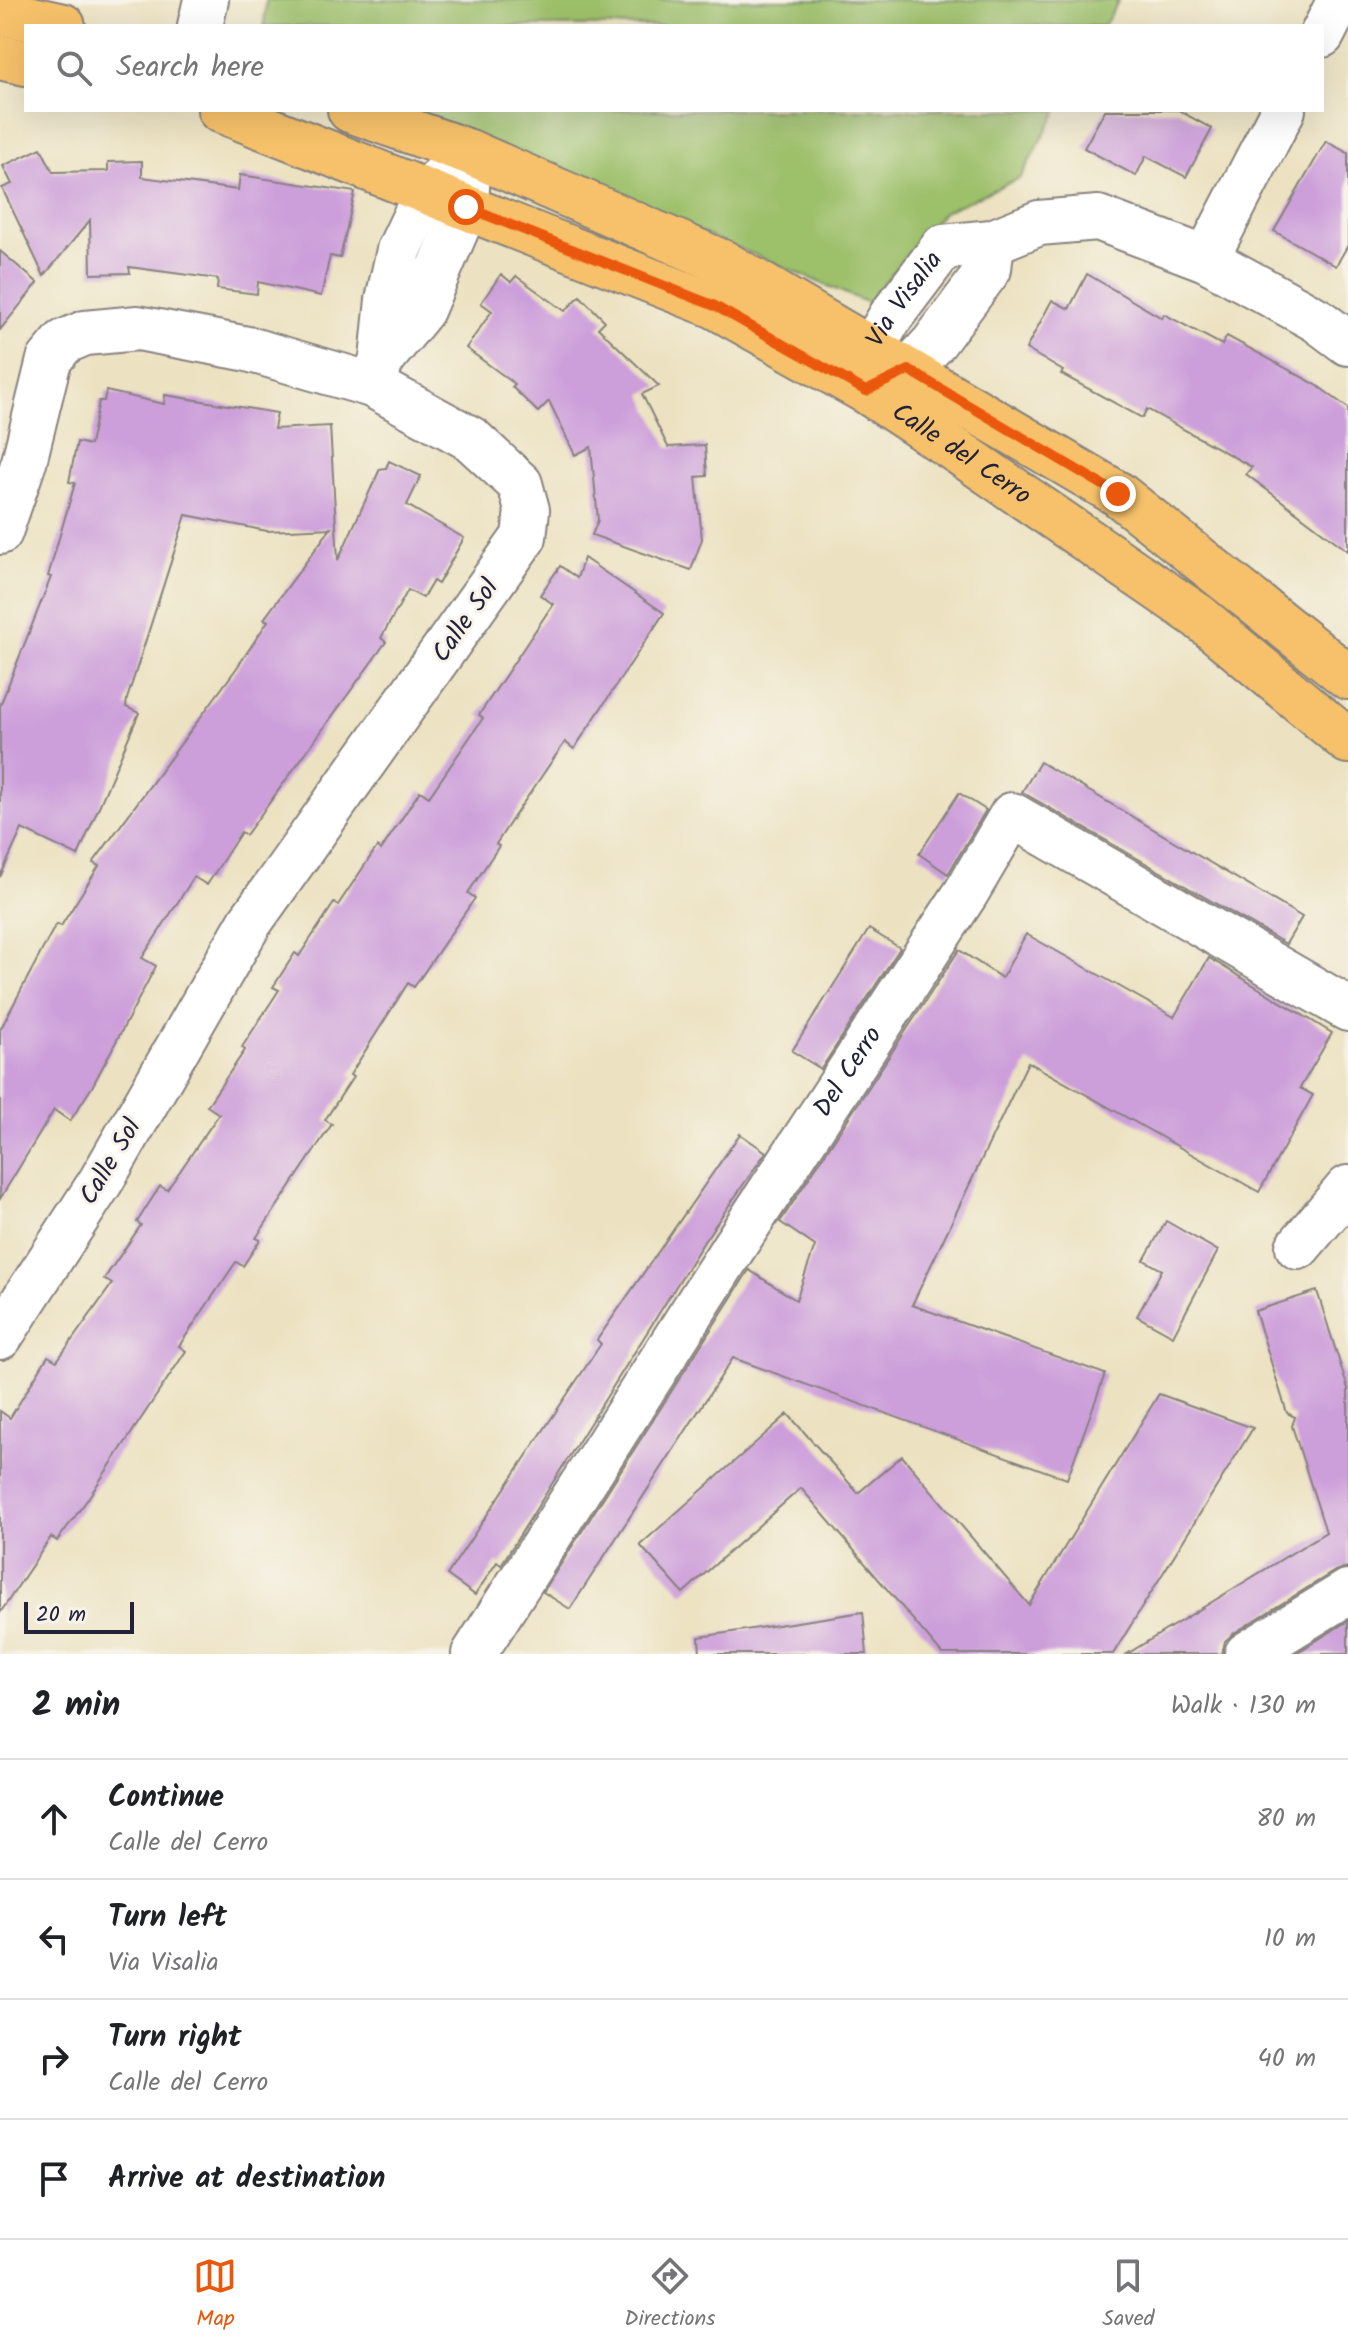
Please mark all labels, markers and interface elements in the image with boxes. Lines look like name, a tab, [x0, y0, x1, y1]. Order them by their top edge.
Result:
search box	[24, 24, 1324, 112]
text: Search here	[116, 44, 264, 92]
icon: search	[52, 46, 96, 90]
route start	[448, 189, 484, 225]
street label: Via Visalia	[856, 242, 954, 356]
street label: Calle del Cerro	[883, 392, 1039, 517]
route end	[1100, 476, 1136, 512]
street label: Calle Sol	[422, 570, 510, 672]
street label: Del Cerro	[803, 1018, 894, 1126]
street label: Calle Sol	[69, 1111, 153, 1213]
scale bar	[24, 1598, 134, 1634]
text: 20 m	[36, 1598, 86, 1633]
text: 2 min	[32, 1679, 120, 1733]
text: Walk · 130 m	[1171, 1685, 1316, 1727]
text: Continue	[108, 1774, 224, 1822]
icon: ahead	[32, 1797, 76, 1841]
text: 80 m	[1256, 1798, 1316, 1840]
text: Calle del Cerro	[108, 1822, 268, 1864]
text: Turn left	[108, 1894, 227, 1942]
icon: left	[32, 1917, 76, 1961]
text: 10 m	[1264, 1918, 1316, 1960]
text: Via Visalia	[108, 1942, 219, 1984]
text: Turn right	[108, 2014, 241, 2062]
icon: right	[32, 2037, 76, 2081]
text: 40 m	[1258, 2038, 1316, 2080]
text: Calle del Cerro	[108, 2062, 268, 2104]
text: Arrive at destination	[108, 2155, 385, 2203]
icon: arrive	[32, 2157, 76, 2201]
tab: Map	[193, 2254, 237, 2337]
tab: Directions	[624, 2254, 716, 2337]
tab: Saved	[1102, 2254, 1155, 2337]

